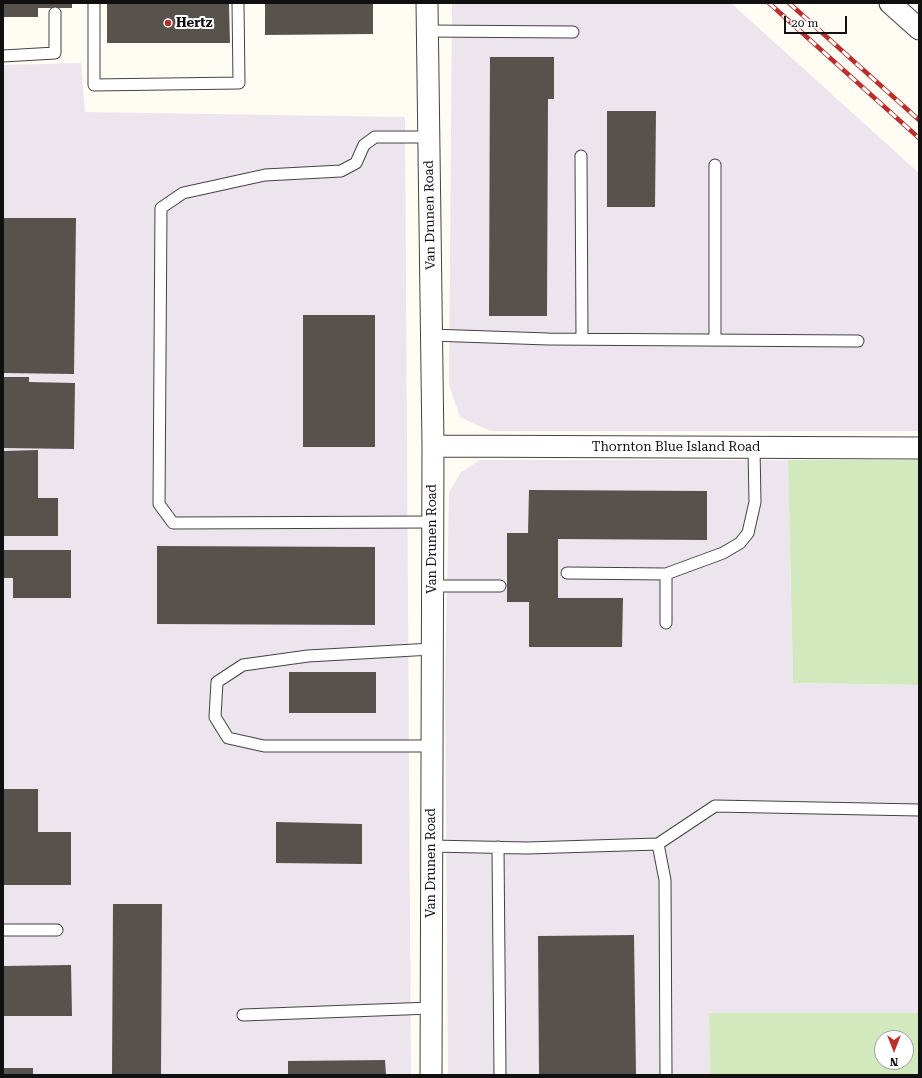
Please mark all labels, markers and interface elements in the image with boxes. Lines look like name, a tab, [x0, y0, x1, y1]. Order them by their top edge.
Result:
scale bar	[786, 8, 849, 34]
place label: Hertz	[176, 15, 212, 31]
text: 20 m	[791, 16, 818, 30]
marker: Hertz	[163, 18, 173, 28]
street label: Van Drunen Road	[421, 160, 439, 270]
street label: Thornton Blue Island Road	[592, 439, 760, 455]
street label: Van Drunen Road	[424, 484, 440, 594]
street label: Van Drunen Road	[423, 808, 439, 918]
north arrow	[874, 1030, 914, 1070]
text: N	[890, 1055, 898, 1068]

